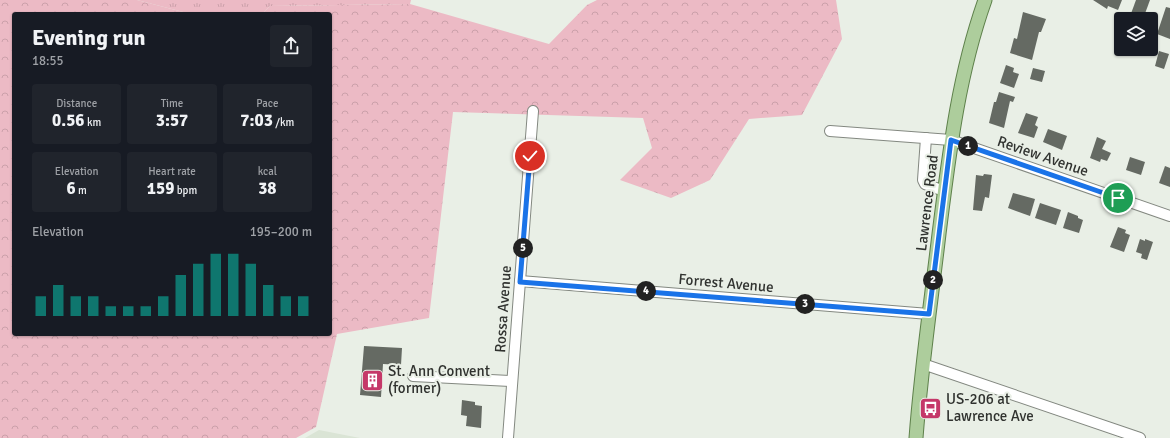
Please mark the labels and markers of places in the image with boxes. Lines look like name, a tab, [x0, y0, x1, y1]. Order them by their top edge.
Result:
pin: 1	[958, 136, 978, 156]
pin	[513, 139, 547, 173]
pin	[1101, 181, 1135, 215]
pin: 5	[513, 238, 533, 258]
pin: 2	[923, 270, 943, 290]
pin: 4	[636, 281, 656, 301]
pin: 3	[795, 294, 815, 314]
place label: St. Ann Convent (former)	[388, 362, 490, 397]
building icon: St. Ann Convent (former)	[359, 367, 385, 393]
place label: US-206 at Lawrence Ave	[946, 390, 1034, 425]
bus stop icon: US-206 at Lawrence Ave	[917, 395, 943, 421]

